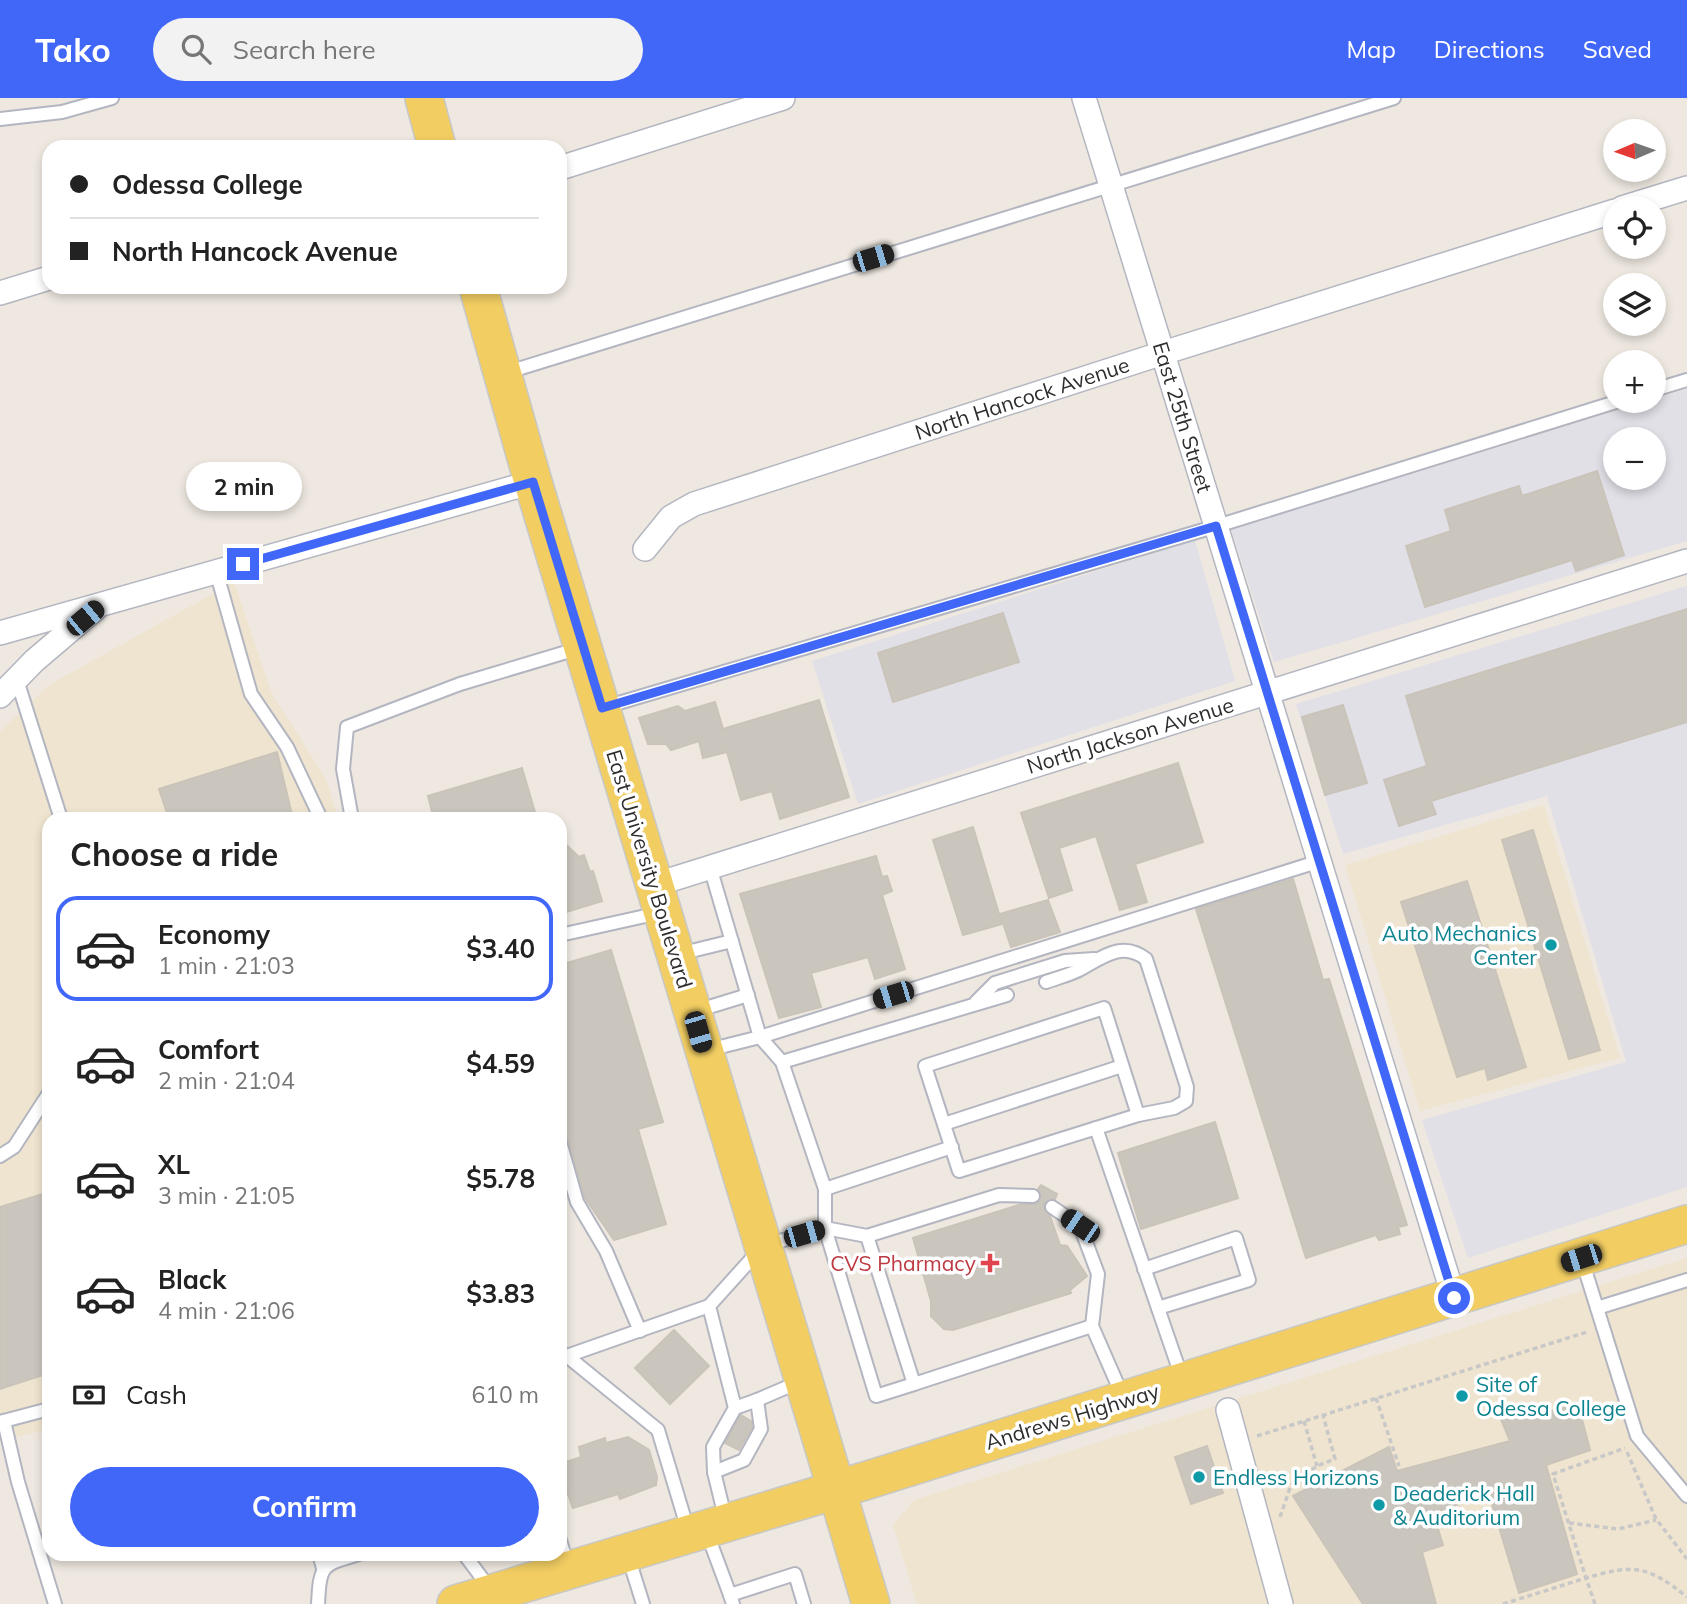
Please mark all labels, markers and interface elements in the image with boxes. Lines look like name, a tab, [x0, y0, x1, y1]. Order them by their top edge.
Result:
search box	[153, 18, 643, 81]
text: Tako	[35, 29, 111, 70]
icon: search	[177, 30, 215, 68]
text: Search here	[233, 33, 376, 66]
text: Map	[1346, 34, 1396, 64]
text: Directions	[1434, 34, 1545, 64]
text: Saved	[1583, 34, 1652, 64]
north arrow	[1603, 119, 1666, 182]
map controls	[1603, 119, 1666, 490]
text: Odessa College	[112, 168, 303, 201]
button: locate	[1603, 196, 1666, 259]
text: North Hancock Avenue	[112, 235, 398, 268]
car	[850, 242, 897, 274]
button: layers	[1603, 273, 1666, 336]
street label: East 25th Street	[1148, 338, 1218, 496]
button: +	[1603, 350, 1666, 413]
street label: North Hancock Avenue	[911, 351, 1133, 445]
button: −	[1603, 427, 1666, 490]
callout: 2 min	[185, 462, 301, 512]
text: 2 min	[214, 472, 274, 501]
route end	[227, 548, 259, 580]
car	[63, 596, 108, 640]
street label: North Jackson Avenue	[1023, 691, 1237, 779]
street label: East University Boulevard	[601, 746, 699, 992]
text: Choose a ride	[70, 834, 278, 874]
icon: car	[74, 917, 137, 980]
text: Economy	[158, 918, 270, 951]
place label: Auto Mechanics Center	[1382, 920, 1537, 970]
text: $3.40	[466, 932, 535, 965]
marker: Auto Mechanics Center	[1543, 937, 1559, 953]
text: 1 min · 21:03	[158, 951, 295, 980]
car	[870, 979, 917, 1011]
car	[683, 1009, 714, 1055]
icon: car	[74, 1032, 137, 1095]
text: Comfort	[158, 1033, 259, 1066]
text: $4.59	[466, 1047, 535, 1080]
text: 2 min · 21:04	[158, 1066, 295, 1095]
icon: car	[74, 1147, 137, 1210]
text: XL	[158, 1148, 190, 1181]
text: $5.78	[466, 1162, 535, 1195]
text: 3 min · 21:05	[158, 1181, 295, 1210]
car	[1057, 1206, 1104, 1246]
car	[781, 1218, 828, 1250]
car	[1558, 1242, 1605, 1274]
place label: CVS Pharmacy	[830, 1250, 976, 1276]
marker: CVS Pharmacy	[982, 1255, 998, 1271]
icon: car	[74, 1262, 137, 1325]
text: Black	[158, 1263, 226, 1296]
text: $3.83	[466, 1277, 535, 1310]
route start	[1438, 1282, 1470, 1314]
text: 4 min · 21:06	[158, 1296, 295, 1325]
place label: Site of Odessa College	[1476, 1371, 1626, 1421]
icon: cash	[70, 1376, 108, 1414]
street label: Andrews Highway	[982, 1377, 1162, 1455]
text: Cash	[126, 1378, 187, 1411]
text: 610 m	[471, 1380, 539, 1409]
marker: Site of Odessa College	[1454, 1388, 1470, 1404]
place label: Endless Horizons	[1213, 1464, 1379, 1490]
button: Confirm	[70, 1467, 539, 1547]
marker: Endless Horizons	[1191, 1469, 1207, 1485]
place label: Deaderick Hall & Auditorium	[1393, 1480, 1535, 1530]
marker: Deaderick Hall & Auditorium	[1371, 1497, 1387, 1513]

